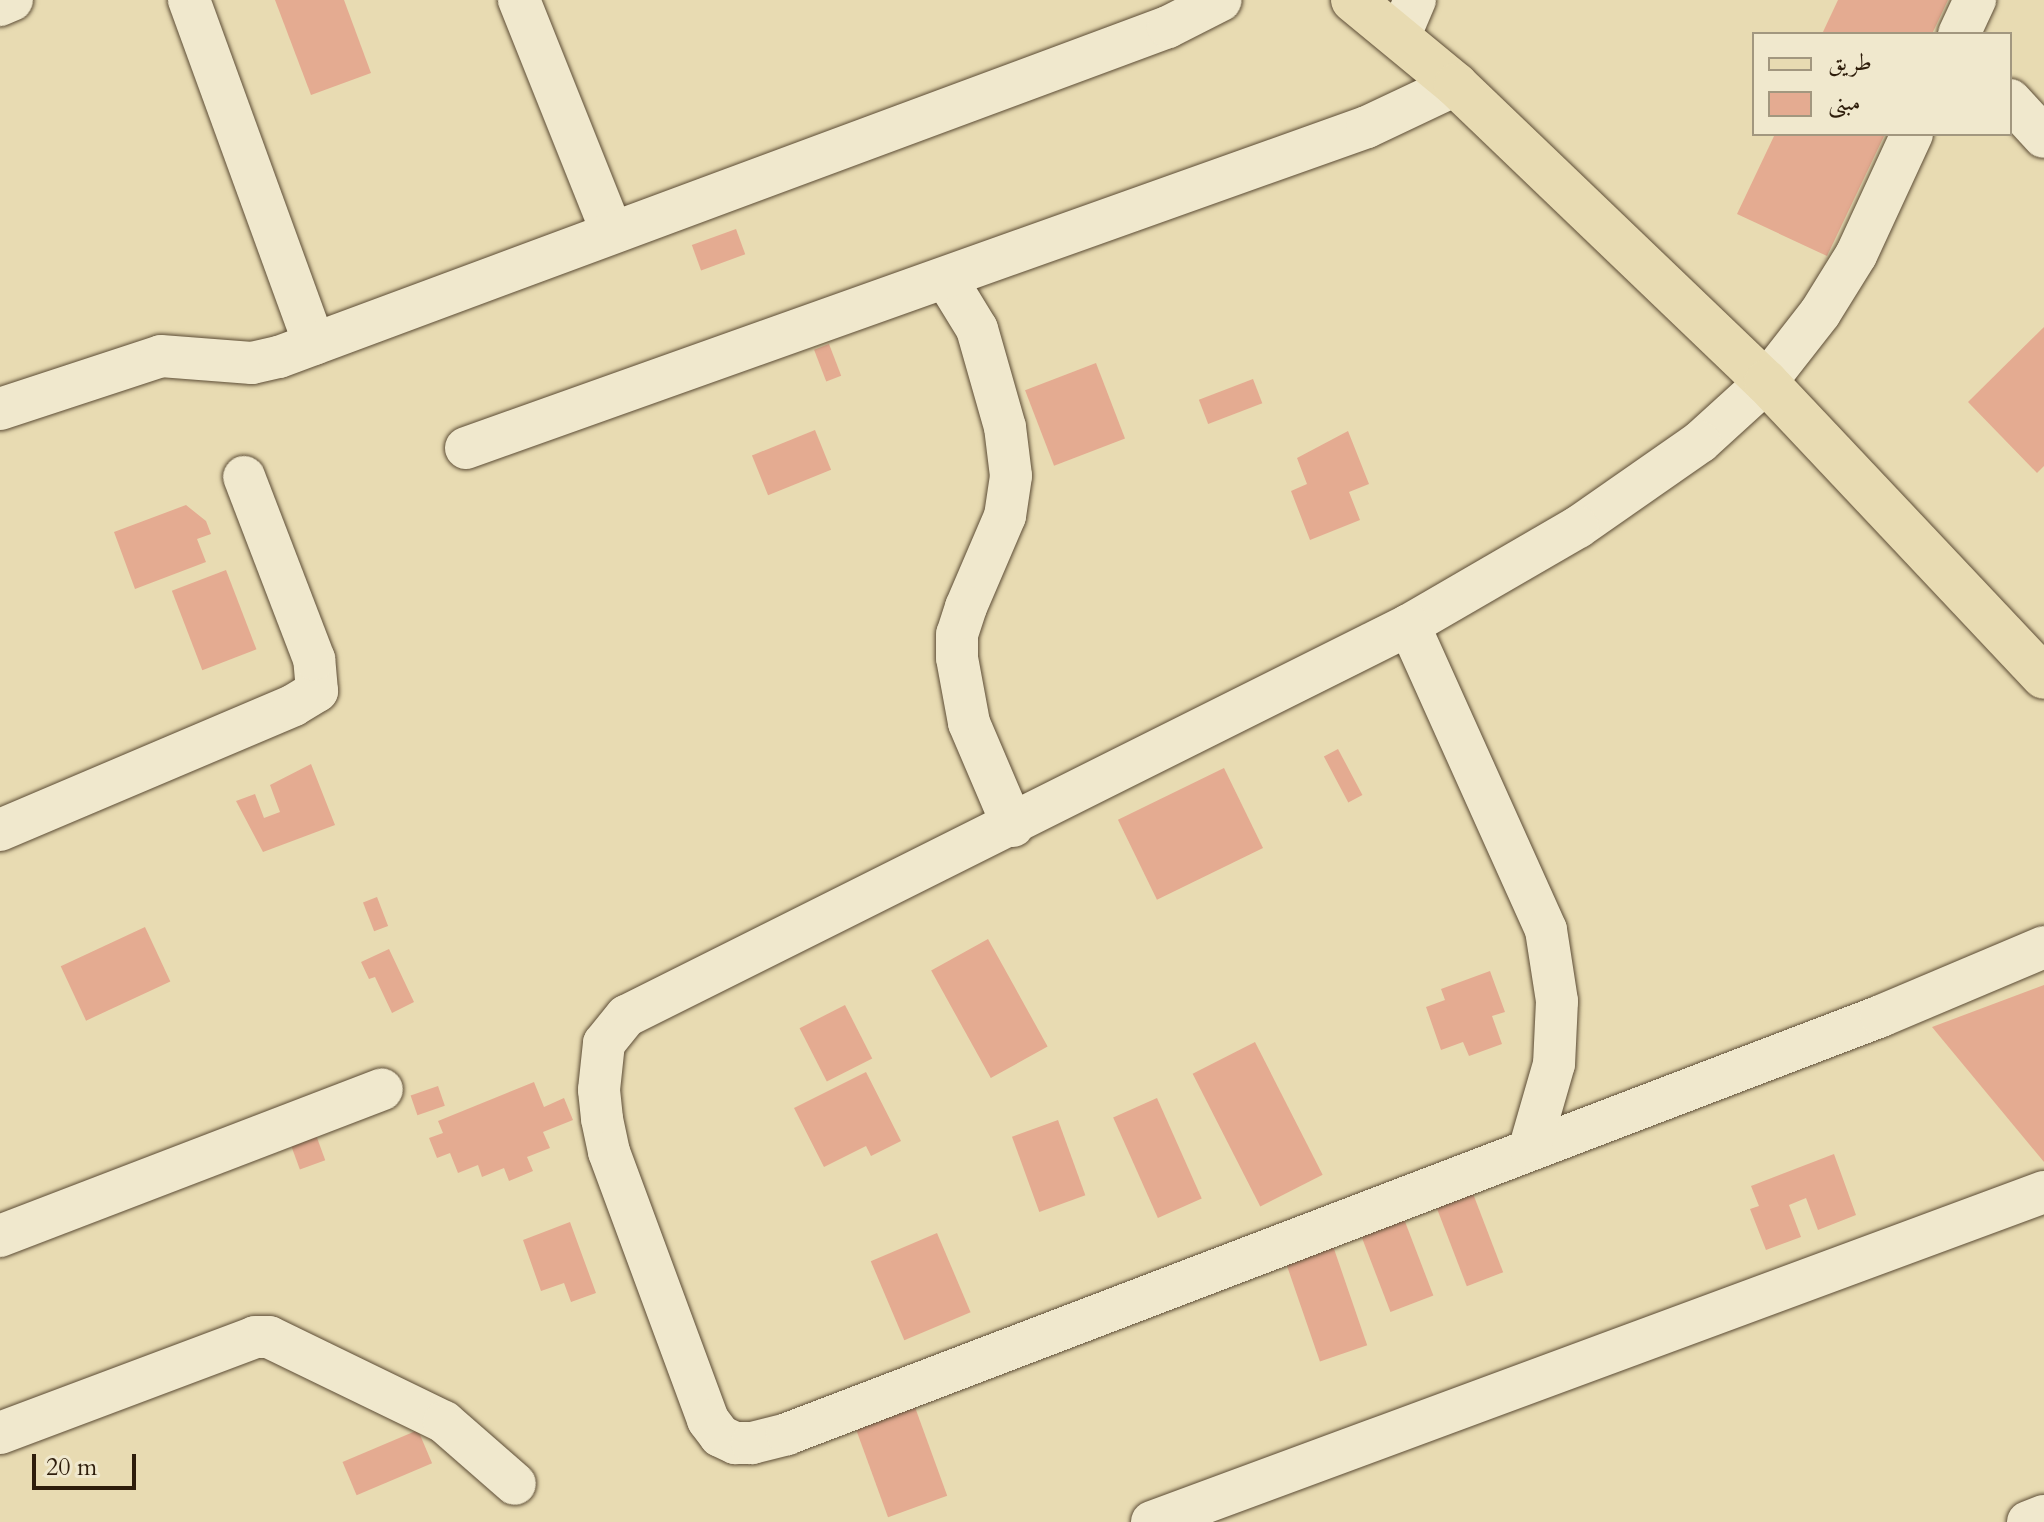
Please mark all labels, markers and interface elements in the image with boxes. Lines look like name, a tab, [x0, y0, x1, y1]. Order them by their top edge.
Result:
legend	[1752, 32, 2012, 136]
text: طريق	[1828, 46, 1872, 79]
text: مبنى	[1828, 86, 1861, 119]
scale bar	[36, 1438, 140, 1488]
text: 20 m	[46, 1451, 97, 1484]

